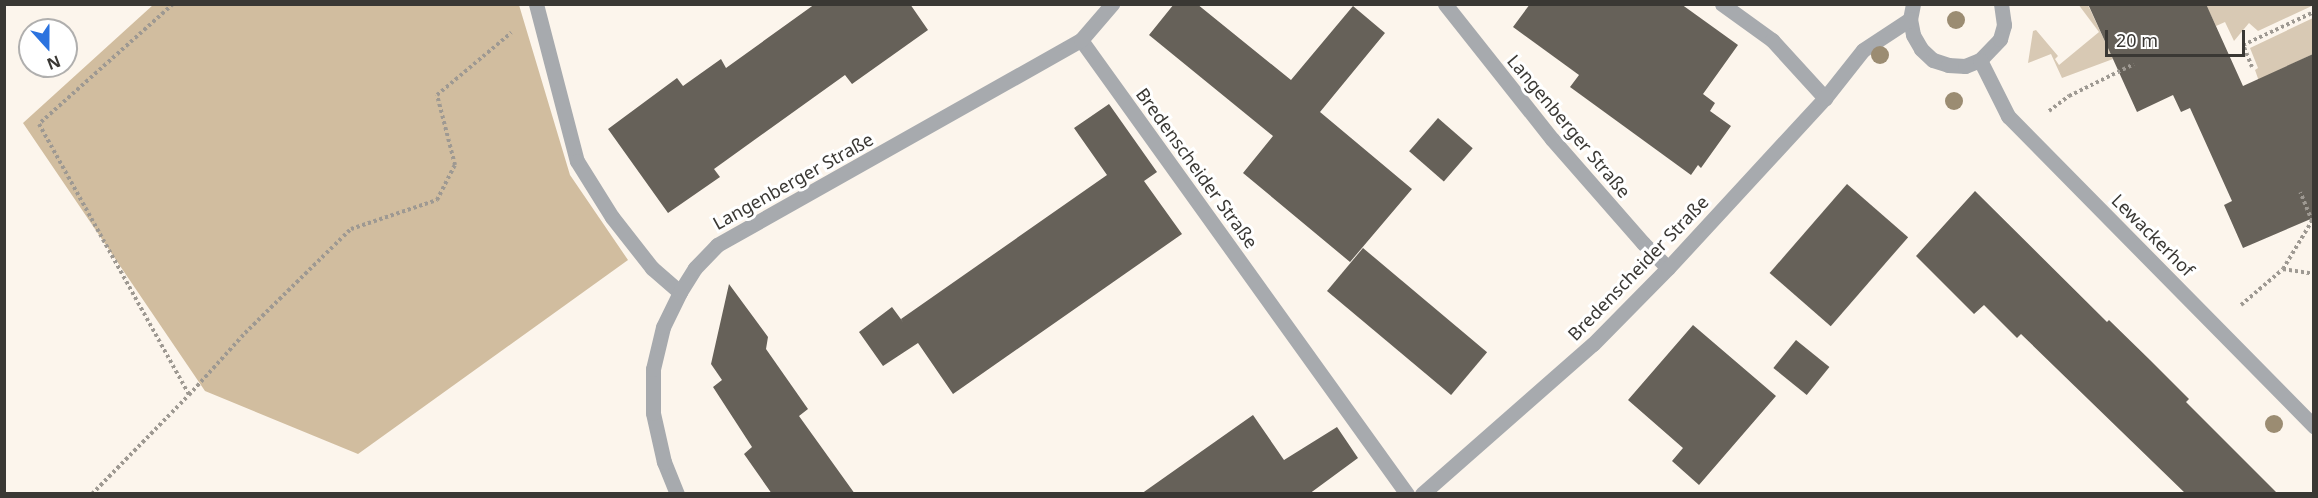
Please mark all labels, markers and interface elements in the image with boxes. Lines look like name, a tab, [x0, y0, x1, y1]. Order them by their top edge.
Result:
north arrow	[18, 18, 78, 78]
scale bar	[2108, 18, 2248, 56]
text: 20 m	[2116, 28, 2158, 52]
text: N	[44, 50, 64, 76]
street label: Langenberger Straße	[1503, 50, 1635, 202]
street label: Bredenscheider Straße	[1132, 84, 1262, 252]
street label: Langenberger Straße	[709, 128, 877, 234]
street label: Lewackerhof	[2107, 189, 2199, 281]
street label: Bredenscheider Straße	[1563, 191, 1713, 345]

